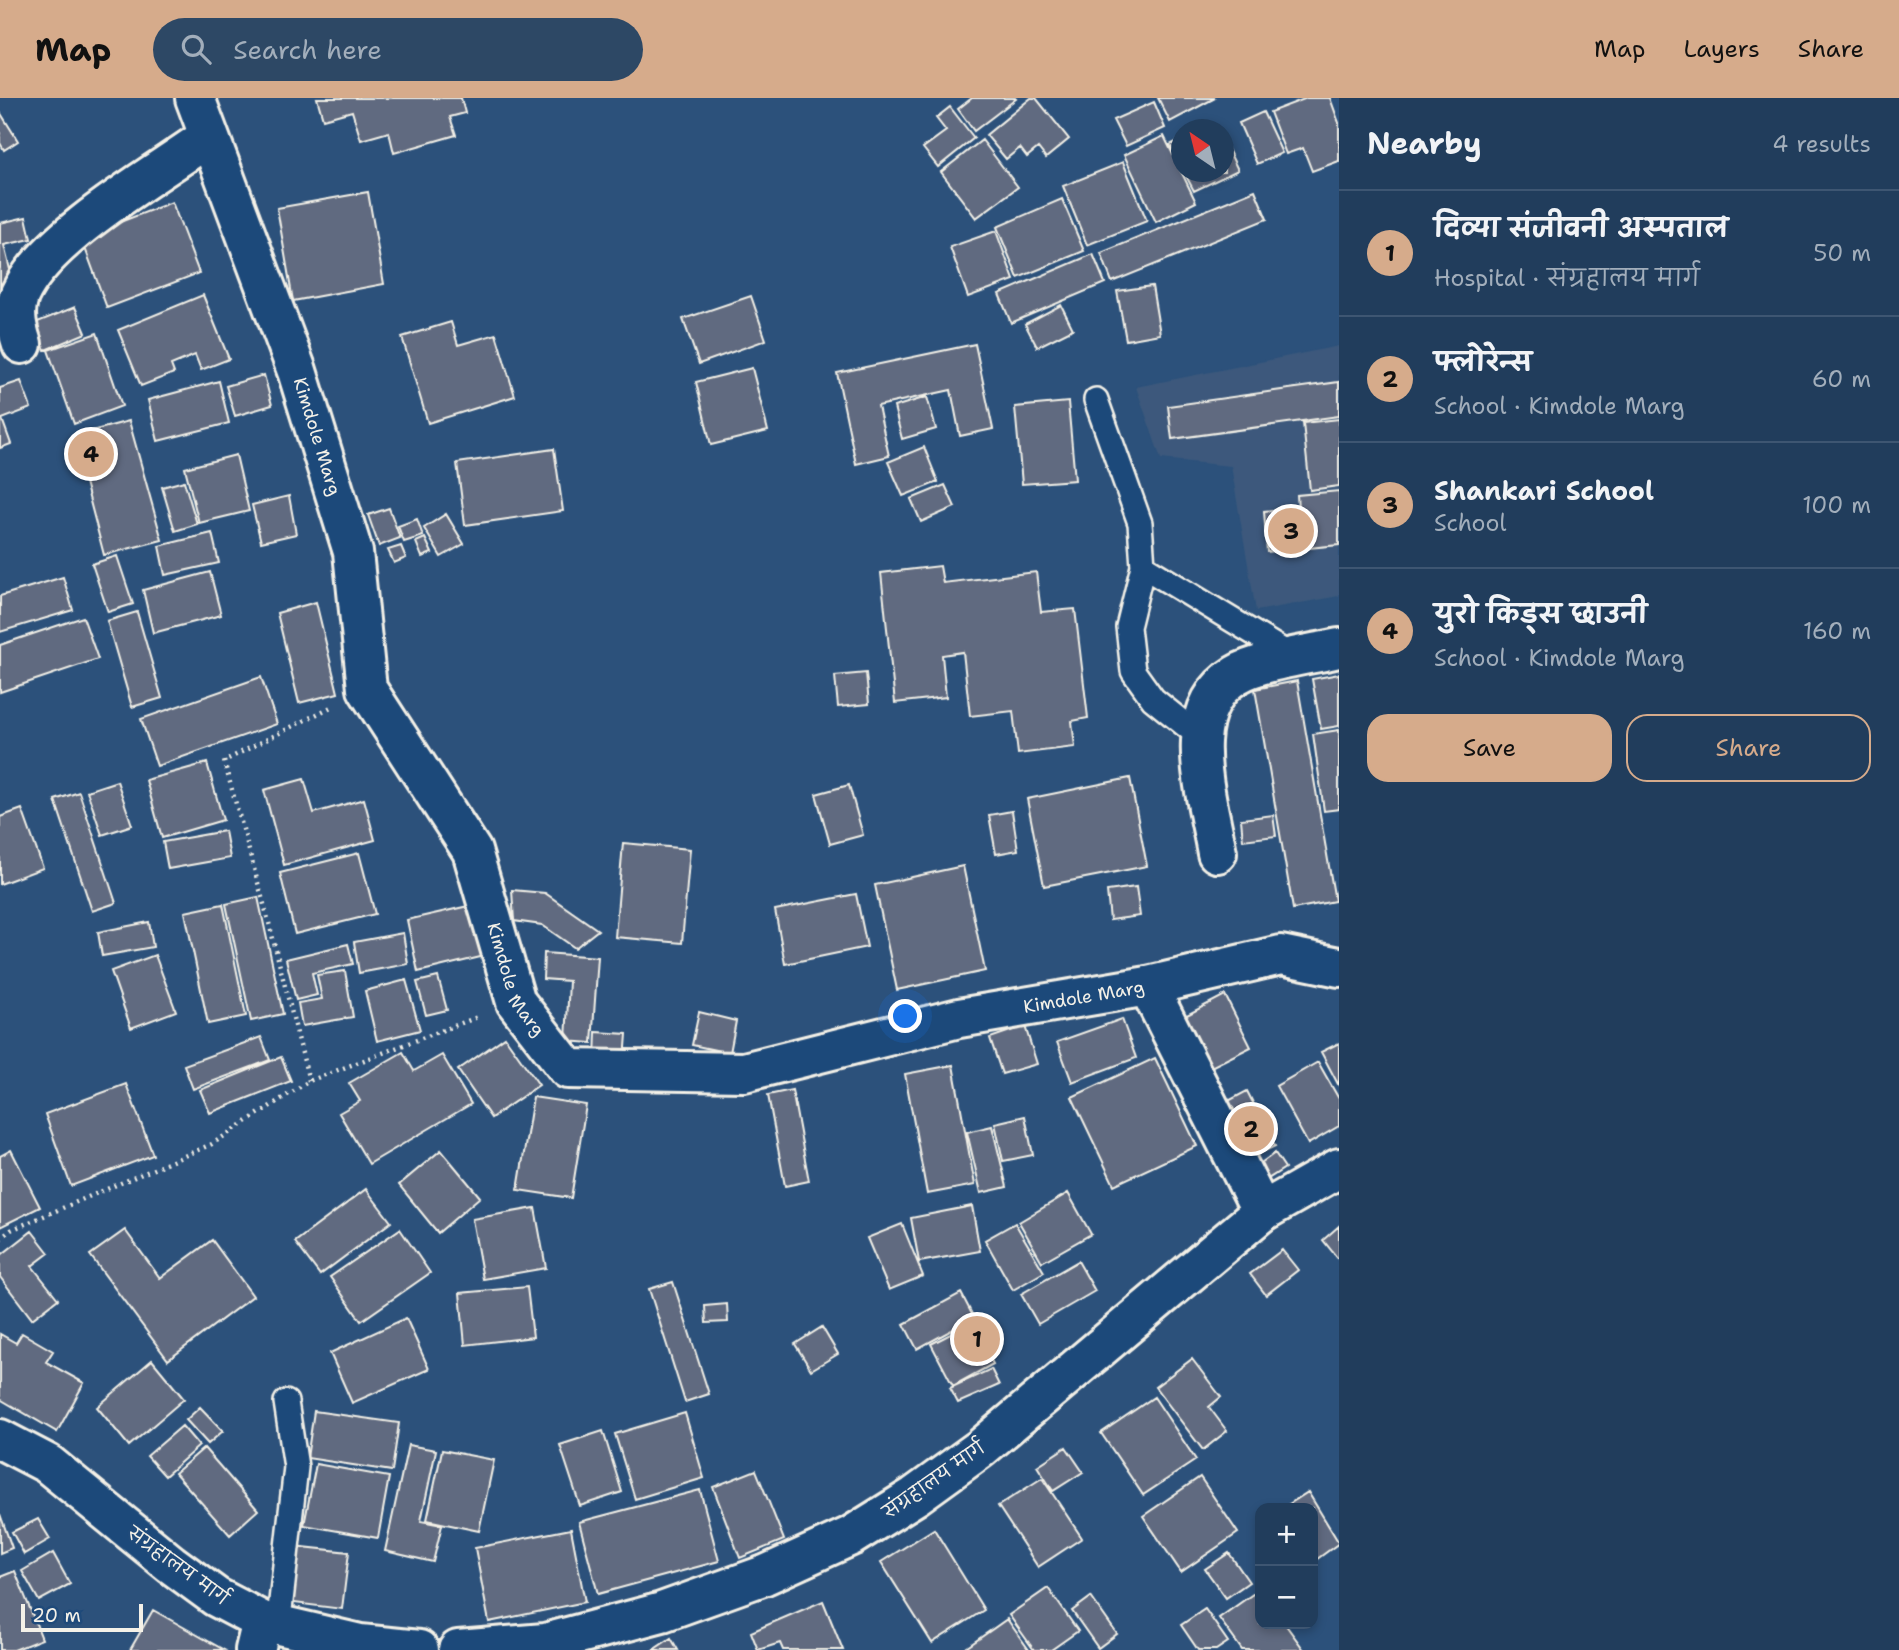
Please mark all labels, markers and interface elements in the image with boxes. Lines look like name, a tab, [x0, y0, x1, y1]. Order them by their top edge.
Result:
search box	[153, 18, 643, 81]
text: Map	[35, 27, 111, 72]
icon: search	[177, 30, 215, 68]
text: Search here	[233, 32, 382, 67]
text: Map	[1594, 33, 1645, 65]
text: Layers	[1683, 33, 1760, 65]
text: Share	[1798, 33, 1864, 65]
north arrow	[1171, 119, 1234, 182]
text: Nearby	[1367, 123, 1482, 164]
text: 4 results	[1772, 129, 1871, 159]
text: दिव्या संजीवनी अस्पताल	[1434, 210, 1728, 245]
text: 1	[1385, 238, 1395, 268]
text: 50 m	[1813, 238, 1871, 268]
text: Hospital · संग्रहालय मार्ग	[1434, 263, 1700, 293]
text: फ्लोरेन्स	[1434, 344, 1532, 379]
text: 2	[1382, 364, 1398, 394]
text: 60 m	[1812, 364, 1871, 394]
street label: Kimdole Marg	[288, 375, 347, 498]
text: School · Kimdole Marg	[1434, 391, 1685, 421]
pin: 4	[68, 428, 114, 480]
text: Shankari School	[1434, 473, 1654, 508]
text: 3	[1382, 490, 1398, 520]
text: 100 m	[1802, 490, 1871, 520]
pin: 3	[1268, 505, 1314, 557]
text: School	[1434, 508, 1506, 538]
text: युरो किड्स छाउनी	[1434, 596, 1647, 631]
text: 4	[1382, 616, 1398, 646]
text: 160 m	[1803, 616, 1871, 646]
text: School · Kimdole Marg	[1434, 643, 1685, 673]
button: Save	[1367, 714, 1612, 782]
button: Share	[1626, 714, 1871, 782]
street label: Kimdole Marg	[482, 920, 550, 1041]
street label: Kimdole Marg	[1021, 975, 1146, 1019]
your location	[888, 999, 922, 1033]
pin: 2	[1228, 1103, 1274, 1155]
pin: 1	[954, 1313, 1000, 1365]
street label: संग्रहालय मार्ग	[876, 1433, 991, 1525]
map controls	[1255, 1503, 1318, 1629]
button: +	[1255, 1503, 1318, 1566]
street label: संग्रहालय मार्ग	[122, 1519, 236, 1612]
button: −	[1255, 1566, 1318, 1629]
scale bar	[21, 1601, 144, 1633]
text: 20 m	[32, 1603, 81, 1628]

